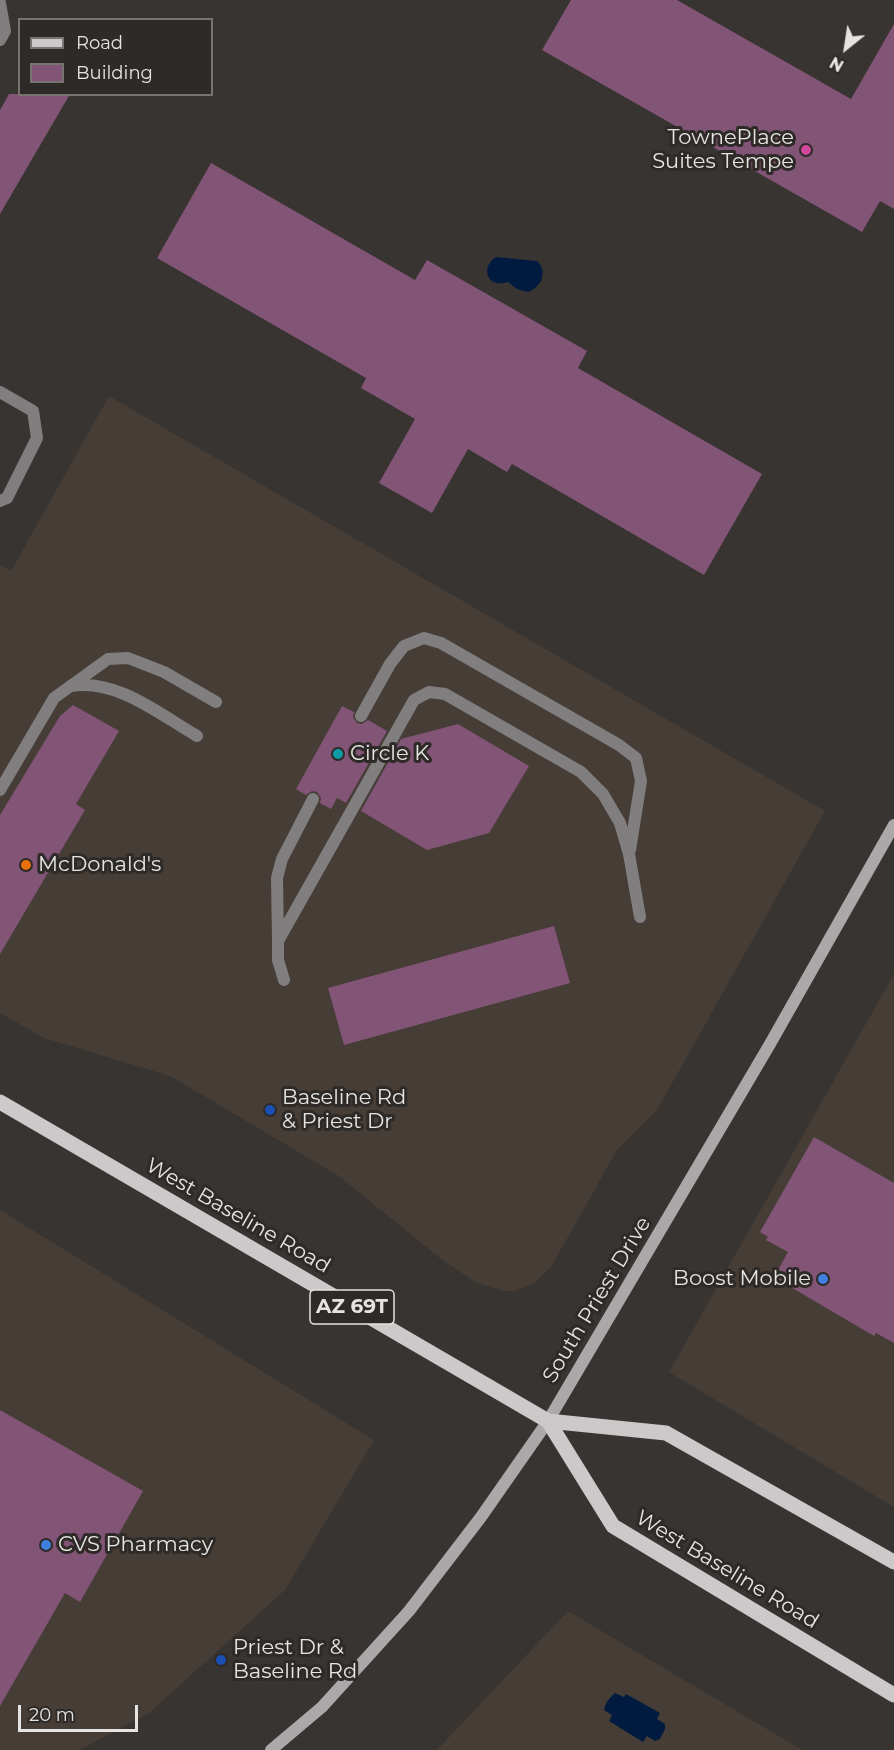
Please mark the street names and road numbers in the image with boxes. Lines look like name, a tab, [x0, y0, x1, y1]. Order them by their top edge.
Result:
street label: West Baseline Road	[141, 1153, 335, 1279]
street label: South Priest Drive	[538, 1213, 656, 1387]
road number: AZ 69T	[310, 1290, 394, 1324]
street label: West Baseline Road	[631, 1505, 823, 1635]

